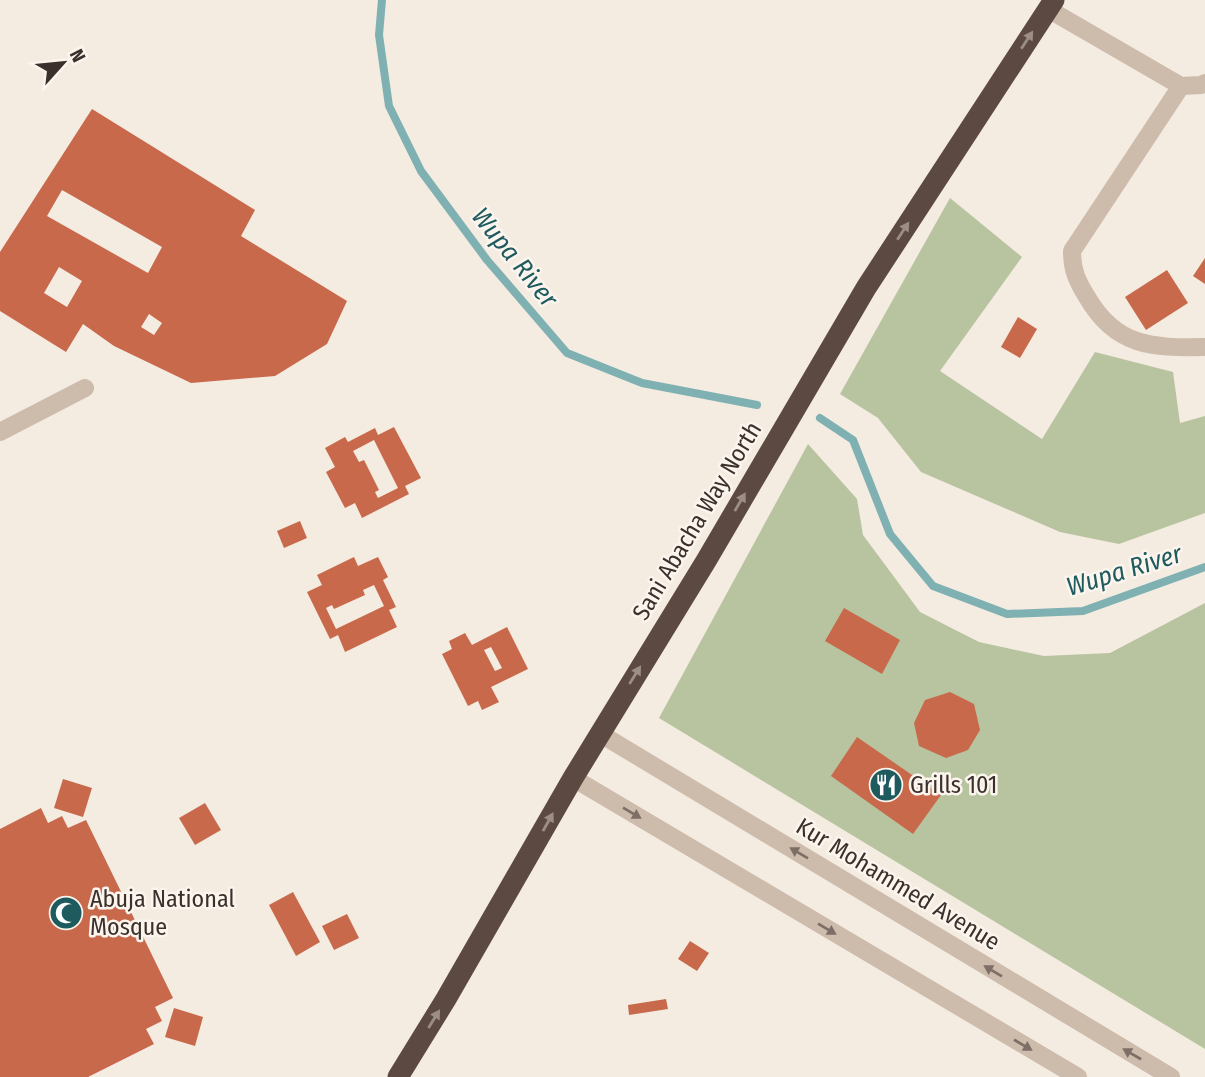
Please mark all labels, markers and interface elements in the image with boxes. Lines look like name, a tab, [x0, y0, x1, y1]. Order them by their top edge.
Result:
north arrow	[28, 28, 98, 98]
one-way arrow	[1020, 31, 1034, 49]
text: N	[65, 45, 91, 66]
water label: Wupa River	[465, 201, 565, 314]
one-way arrow	[897, 221, 910, 241]
street label: Sani Abacha Way North	[627, 417, 767, 625]
one-way arrow	[734, 492, 746, 512]
water label: Wupa River	[1063, 538, 1187, 603]
one-way arrow	[629, 666, 642, 685]
restaurant icon: Grills 101	[867, 766, 905, 804]
place label: Grills 101	[910, 771, 997, 799]
one-way arrow	[622, 806, 641, 819]
one-way arrow	[542, 812, 554, 832]
street label: Kur Mohammed Avenue	[791, 812, 1005, 956]
one-way arrow	[789, 846, 808, 859]
place label: Abuja National Mosque	[90, 885, 235, 941]
mosque icon: Abuja National Mosque	[47, 894, 85, 932]
one-way arrow	[818, 922, 837, 935]
one-way arrow	[984, 964, 1003, 977]
one-way arrow	[427, 1009, 440, 1029]
one-way arrow	[1013, 1038, 1032, 1051]
one-way arrow	[1123, 1048, 1142, 1060]

